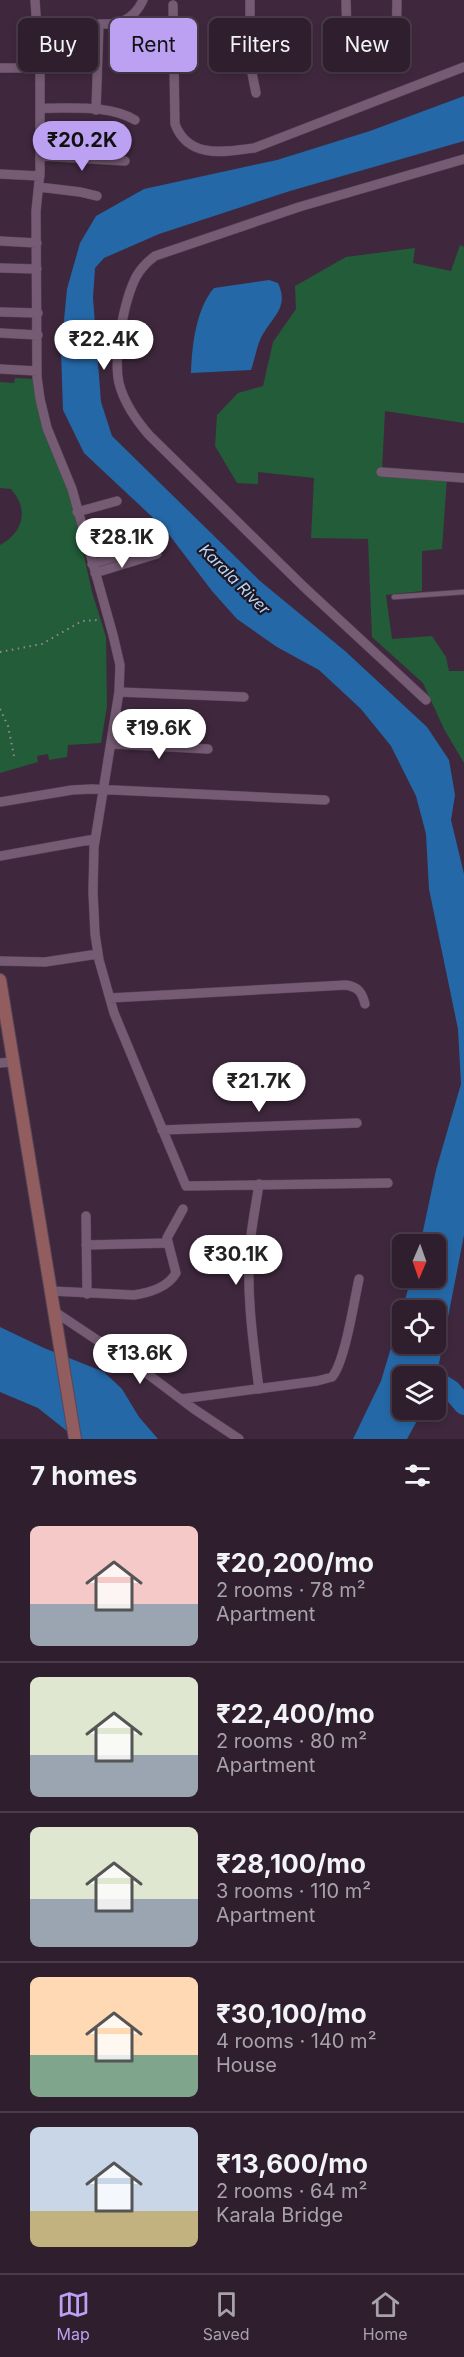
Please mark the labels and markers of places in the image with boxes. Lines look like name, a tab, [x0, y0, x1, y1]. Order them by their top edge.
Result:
pin: ₹20.2K	[33, 121, 131, 172]
pin: ₹22.4K	[55, 320, 153, 371]
pin: ₹28.1K	[73, 518, 171, 569]
pin: ₹19.6K	[110, 709, 208, 760]
pin: ₹21.7K	[210, 1062, 308, 1113]
pin: ₹30.1K	[187, 1235, 285, 1286]
pin: ₹13.6K	[91, 1334, 189, 1385]

